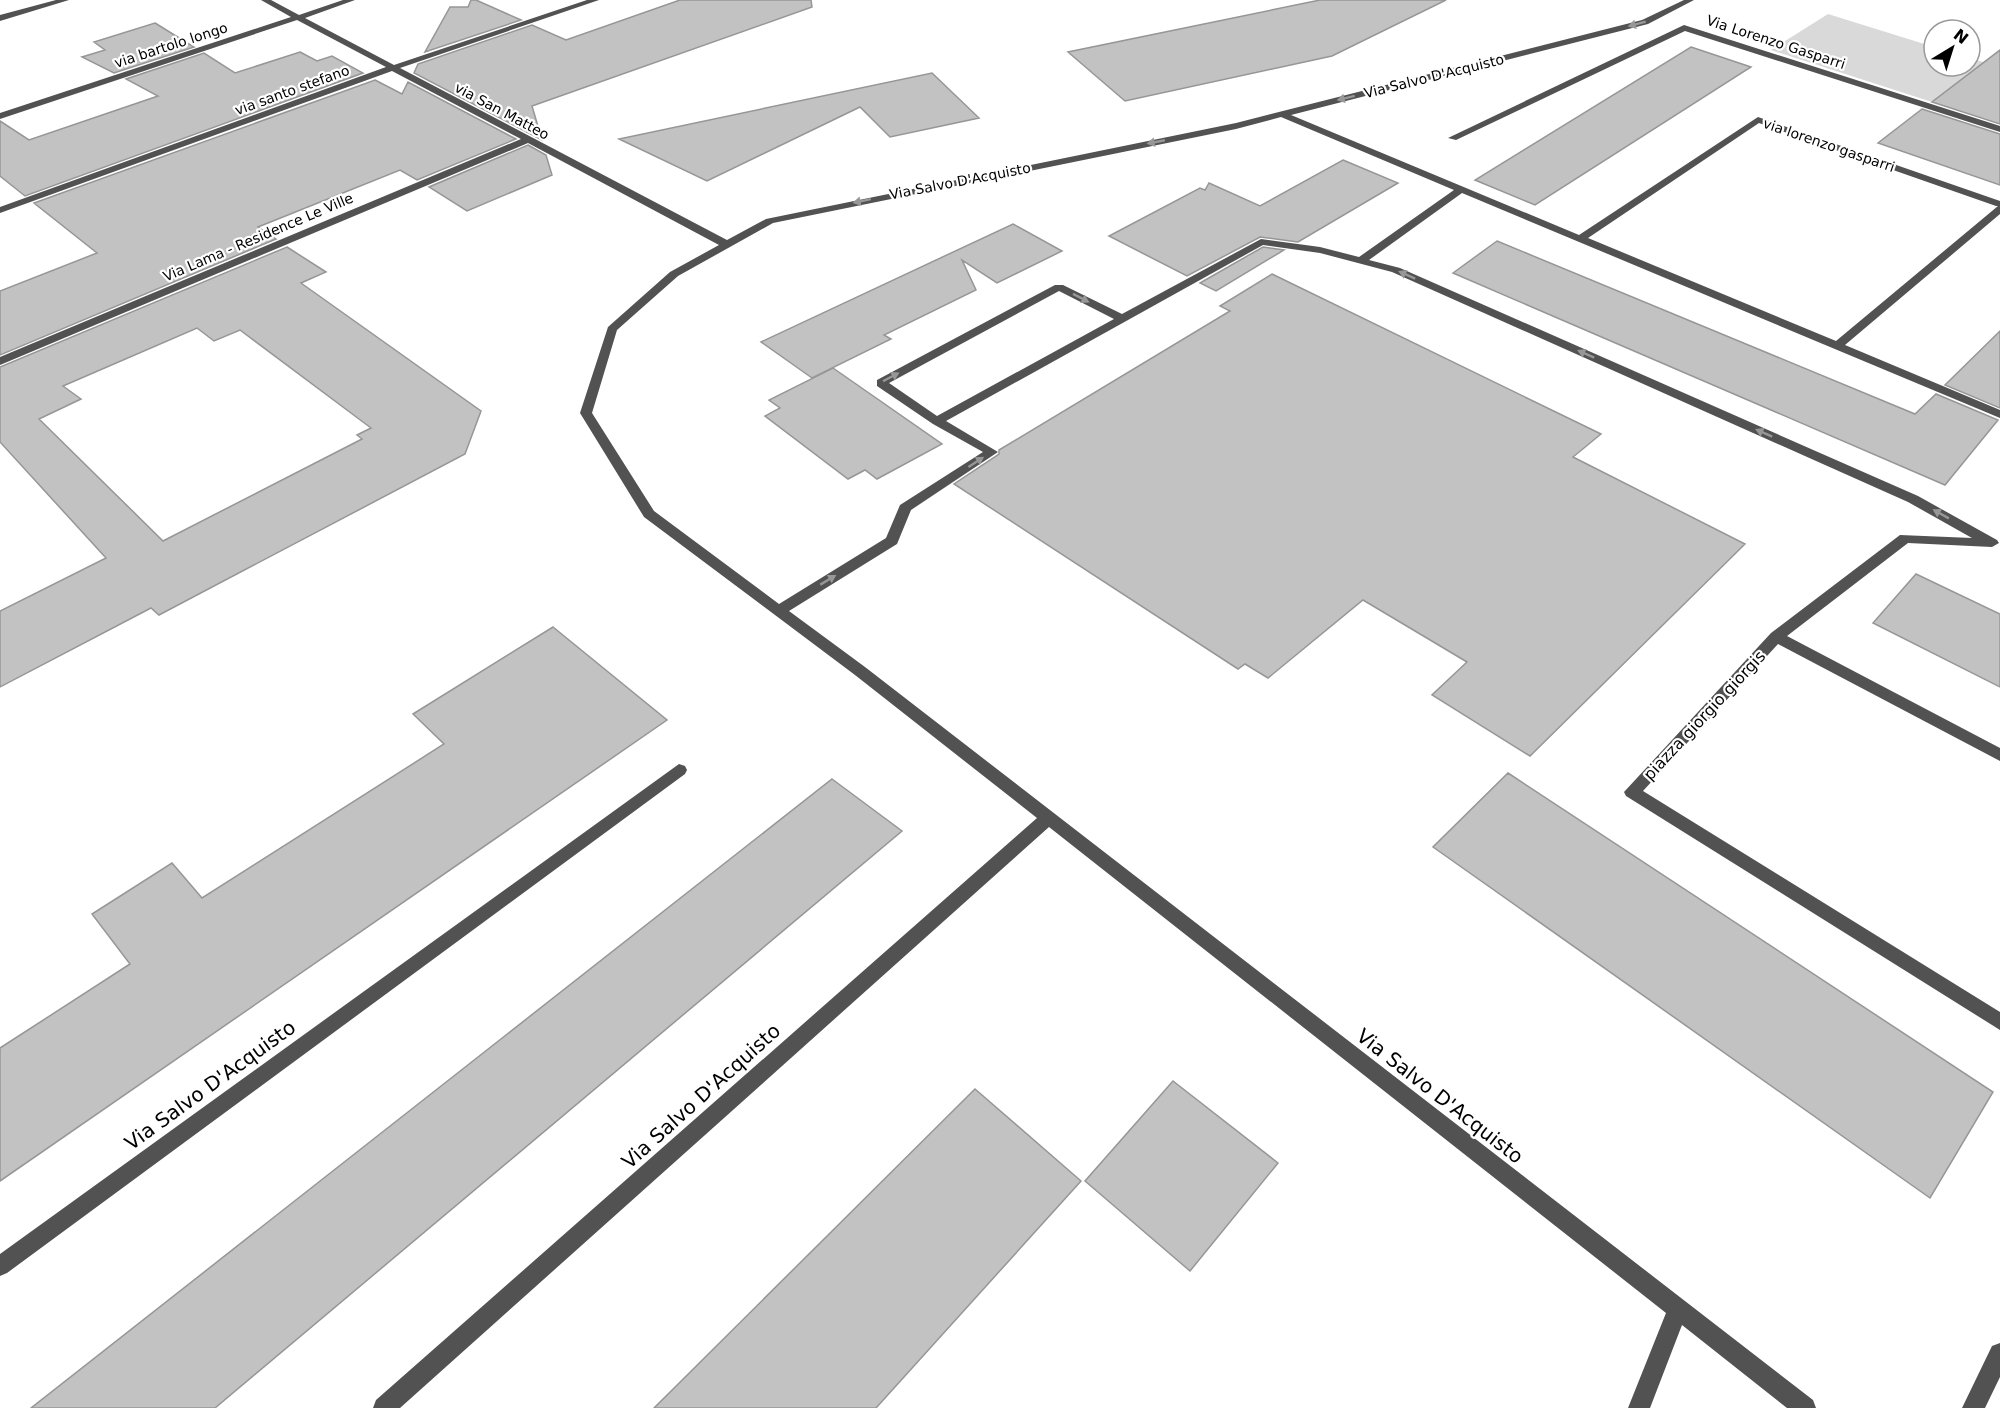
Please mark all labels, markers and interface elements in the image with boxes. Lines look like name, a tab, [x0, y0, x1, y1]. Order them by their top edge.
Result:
street label: Via Lorenzo Gasparri	[1705, 12, 1847, 72]
north arrow	[1922, 18, 1982, 78]
street label: via bartolo longo	[112, 19, 230, 71]
one-way arrow	[1628, 20, 1646, 29]
text: N	[1950, 25, 1972, 48]
street label: Via Salvo D'Acquisto	[1362, 51, 1506, 101]
street label: via santo stefano	[233, 62, 351, 118]
street label: via San Matteo	[452, 79, 552, 143]
one-way arrow	[1337, 94, 1355, 103]
street label: via lorenzo gasparri	[1761, 115, 1897, 175]
one-way arrow	[1147, 138, 1166, 147]
street label: Via Salvo D'Acquisto	[888, 159, 1032, 203]
street label: Via Lama - Residence Le Ville	[161, 190, 355, 284]
one-way arrow	[853, 197, 871, 207]
one-way arrow	[1399, 271, 1416, 280]
one-way arrow	[1073, 293, 1090, 303]
one-way arrow	[1576, 349, 1594, 359]
one-way arrow	[883, 372, 900, 382]
one-way arrow	[1755, 428, 1773, 437]
one-way arrow	[968, 456, 984, 468]
one-way arrow	[1932, 509, 1949, 519]
one-way arrow	[820, 575, 836, 586]
street label: piazza giorgio giorgis	[1639, 647, 1769, 784]
street label: Via Salvo D'Acquisto	[120, 1015, 300, 1155]
street label: Via Salvo D'Acquisto	[617, 1018, 785, 1174]
street label: Via Salvo D'Acquisto	[1352, 1023, 1528, 1169]

